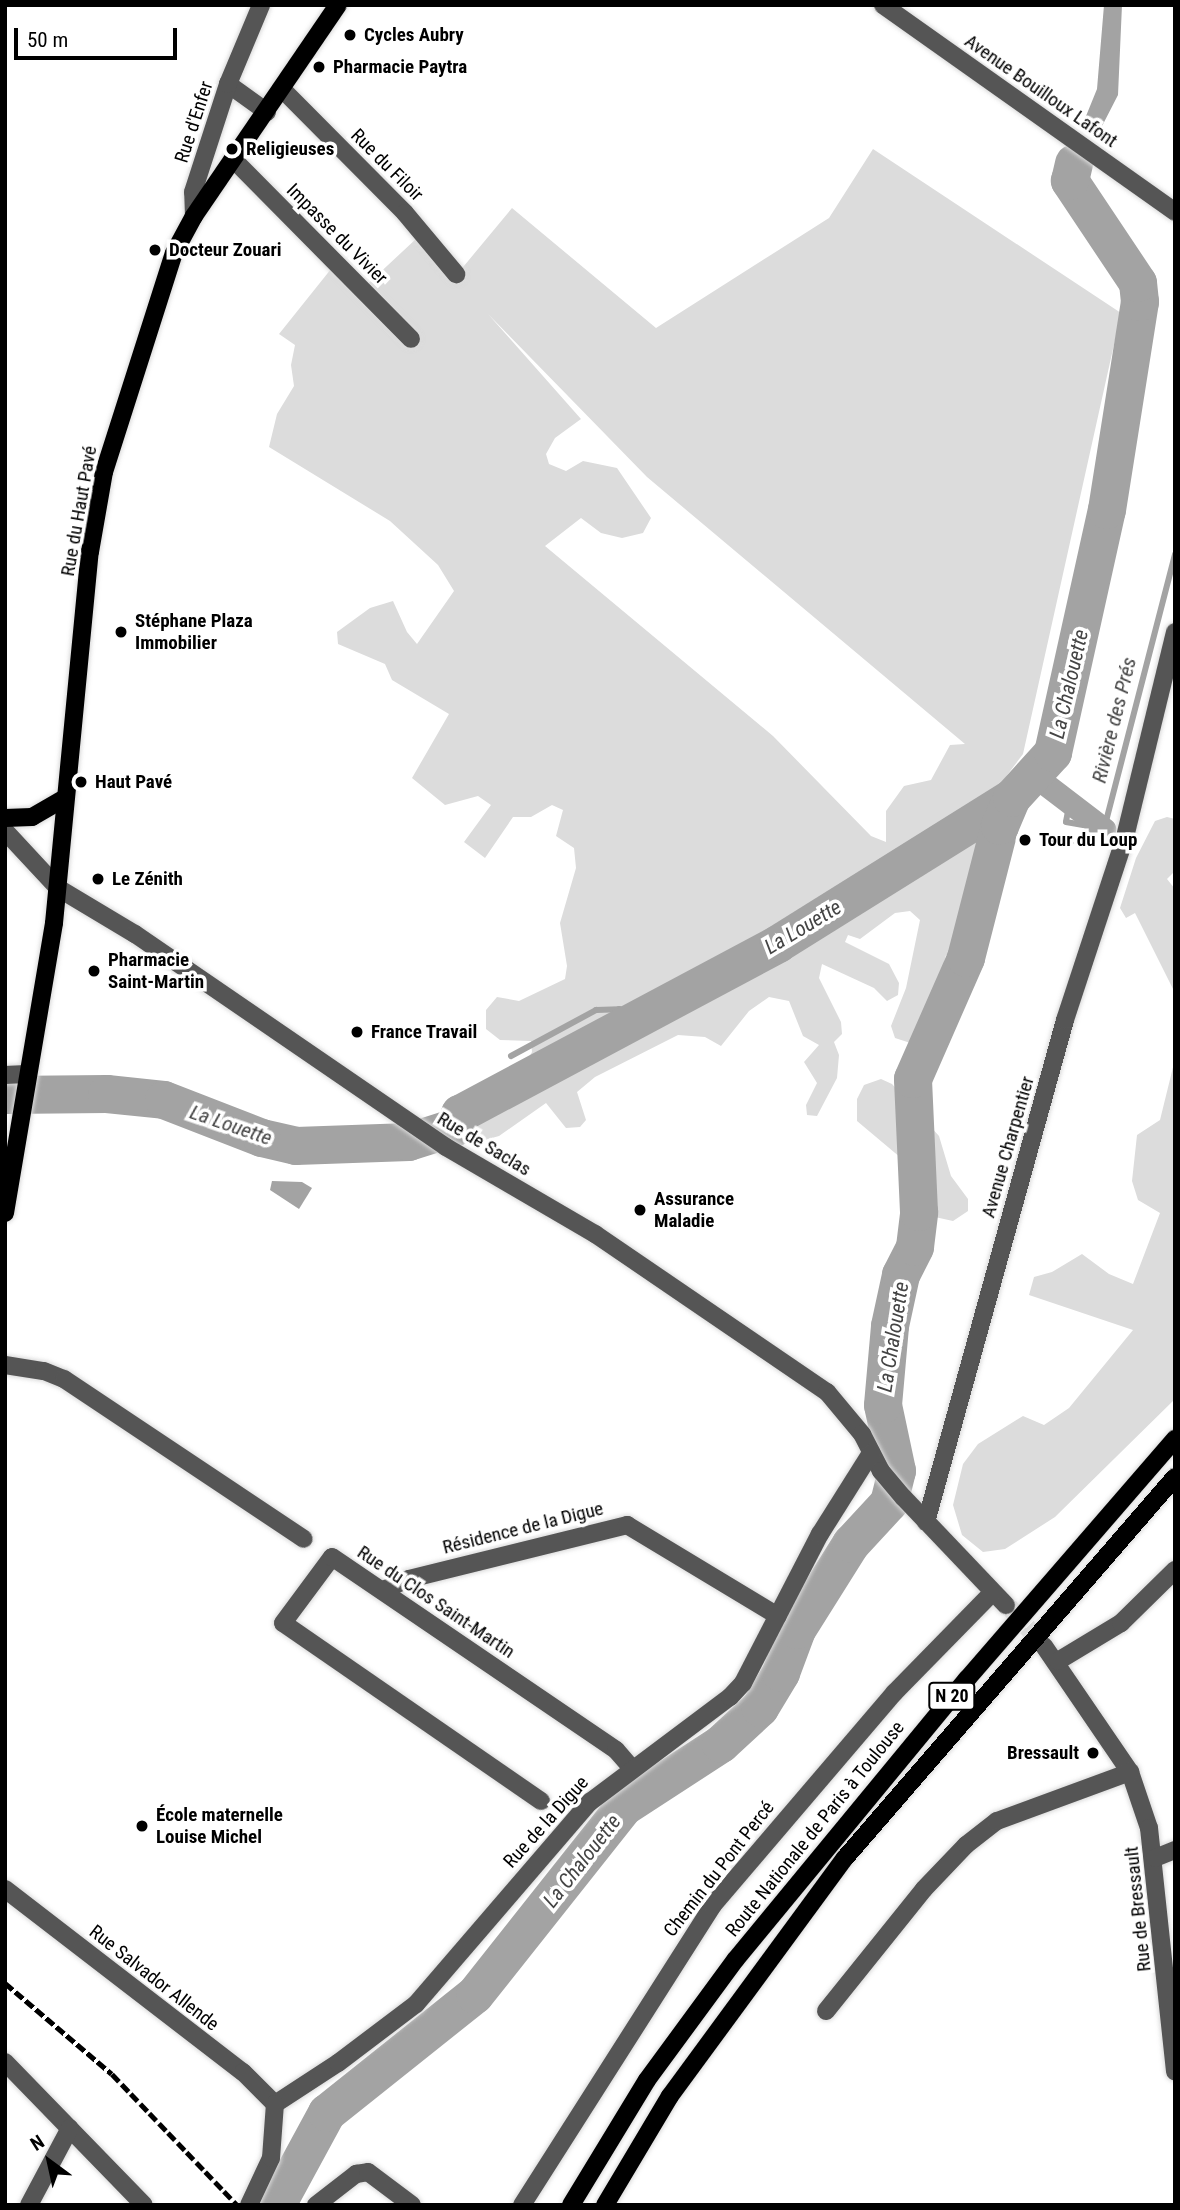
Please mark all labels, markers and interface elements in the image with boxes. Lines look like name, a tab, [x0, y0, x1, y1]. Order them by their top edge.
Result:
scale bar	[18, 14, 180, 58]
place label: Cycles Aubry	[364, 24, 464, 46]
marker: Cycles Aubry	[342, 27, 358, 43]
text: 50 m	[27, 28, 68, 52]
street label: Avenue Bouilloux Lafont	[960, 30, 1122, 152]
place label: Pharmacie Paytra	[333, 56, 467, 78]
marker: Pharmacie Paytra	[311, 59, 327, 75]
street label: Rue d'Enfer	[170, 78, 218, 166]
street label: Rue du Filoir	[346, 124, 428, 206]
place label: Religieuses	[246, 138, 334, 160]
marker: Religieuses	[224, 141, 240, 157]
street label: Impasse du Vivier	[282, 179, 392, 289]
place label: Docteur Zouari	[169, 239, 282, 261]
marker: Docteur Zouari	[147, 242, 163, 258]
street label: Rue du Haut Pavé	[56, 444, 102, 578]
place label: Stéphane Plaza Immobilier	[135, 610, 253, 654]
marker: Stéphane Plaza Immobilier	[113, 624, 129, 640]
water label: La Chalouette	[1044, 627, 1094, 741]
water label: Rivière des Prés	[1086, 655, 1142, 785]
place label: Haut Pavé	[95, 771, 172, 793]
marker: Haut Pavé	[73, 774, 89, 790]
place label: Tour du Loup	[1039, 829, 1137, 851]
marker: Tour du Loup	[1017, 832, 1033, 848]
place label: Le Zénith	[112, 868, 183, 890]
marker: Le Zénith	[90, 871, 106, 887]
water label: La Louette	[760, 894, 846, 960]
place label: Pharmacie Saint-Martin	[108, 949, 204, 993]
marker: Pharmacie Saint-Martin	[86, 963, 102, 979]
place label: France Travail	[371, 1021, 478, 1043]
marker: France Travail	[349, 1024, 365, 1040]
street label: Avenue Charpentier	[977, 1074, 1039, 1220]
water label: La Louette	[187, 1099, 275, 1151]
street label: Rue de Saclas	[433, 1107, 535, 1181]
place label: Assurance Maladie	[654, 1188, 734, 1232]
marker: Assurance Maladie	[632, 1202, 648, 1218]
water label: La Chalouette	[872, 1280, 914, 1394]
street label: Résidence de la Digue	[440, 1497, 606, 1559]
street label: Rue du Clos Saint-Martin	[353, 1541, 519, 1663]
road number: N 20	[928, 1681, 976, 1710]
street label: Route Nationale de Paris à Toulouse	[721, 1716, 909, 1942]
place label: Bressault	[1007, 1742, 1079, 1764]
marker: Bressault	[1085, 1745, 1101, 1761]
street label: Rue de la Digue	[499, 1771, 593, 1873]
street label: Chemin du Pont Percé	[659, 1797, 779, 1941]
place label: École maternelle Louise Michel	[156, 1804, 283, 1848]
water label: La Chalouette	[538, 1809, 626, 1913]
marker: École maternelle Louise Michel	[134, 1818, 150, 1834]
street label: Rue de Bressault	[1120, 1845, 1156, 1973]
street label: Rue Salvador Allende	[85, 1920, 223, 2036]
north arrow	[14, 2126, 84, 2196]
text: N	[26, 2130, 48, 2156]

